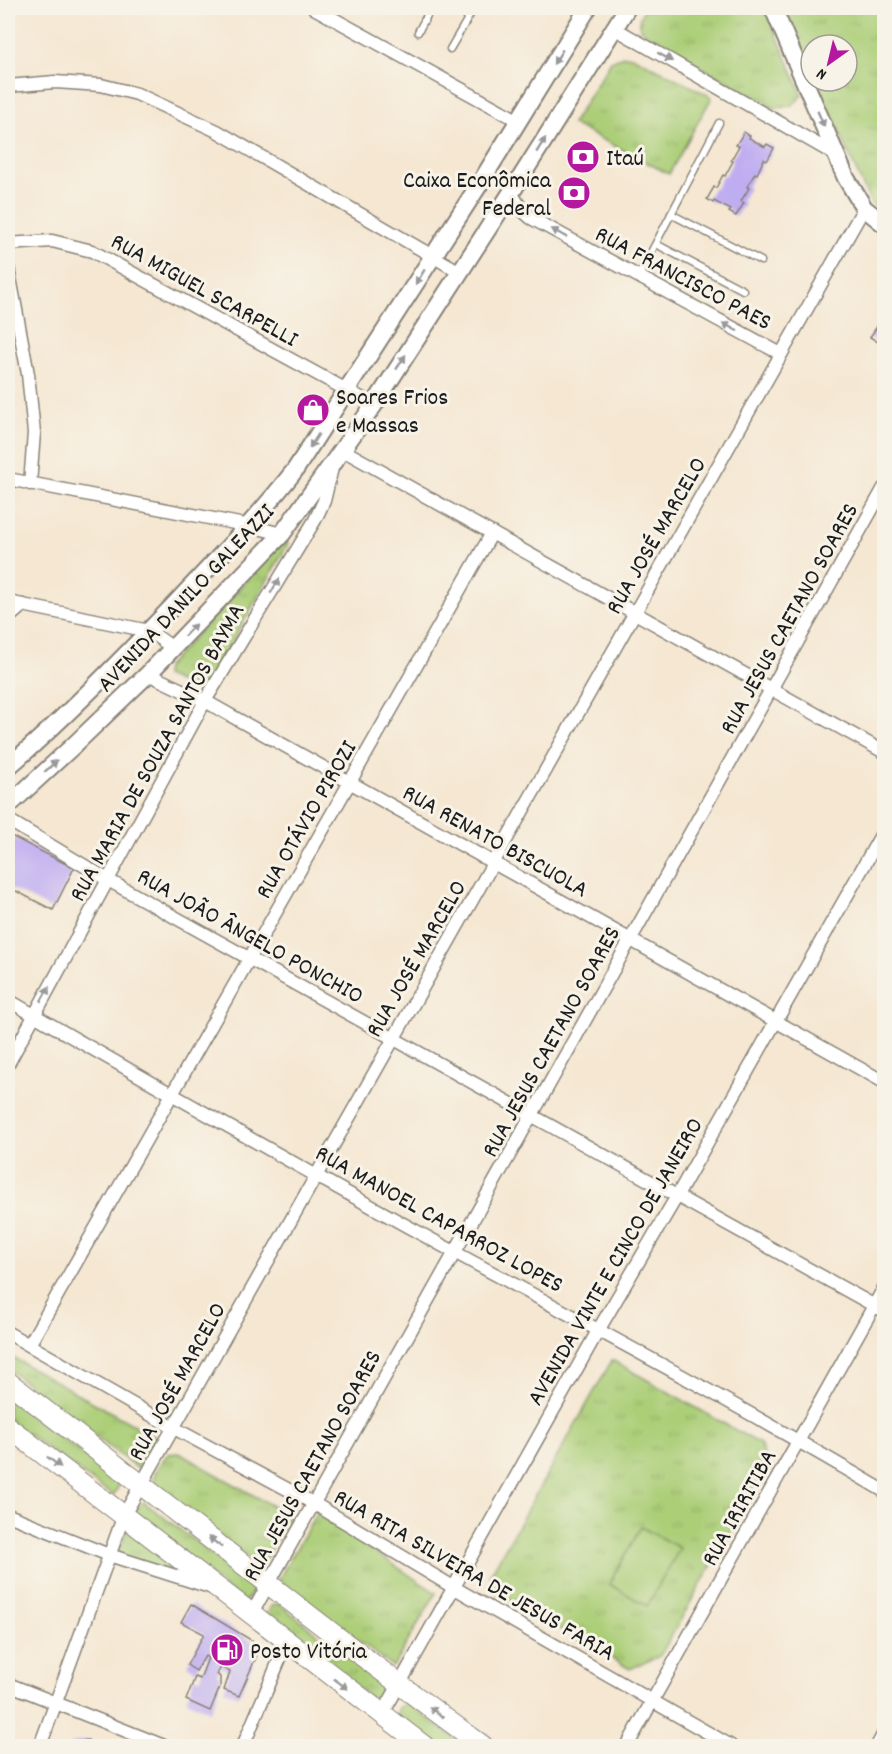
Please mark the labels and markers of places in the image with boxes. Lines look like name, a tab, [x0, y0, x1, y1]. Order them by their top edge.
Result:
bank icon: Itaú	[565, 139, 601, 175]
place label: Itaú	[606, 143, 644, 177]
place label: Caixa Econômica Federal	[403, 165, 552, 227]
bank icon: Caixa Econômica Federal	[556, 175, 592, 211]
place label: Soares Frios e Massas	[336, 382, 448, 444]
shop icon: Soares Frios e Massas	[295, 392, 331, 428]
fuel station icon: Posto Vitória	[209, 1632, 245, 1668]
place label: Posto Vitória	[250, 1636, 367, 1670]

